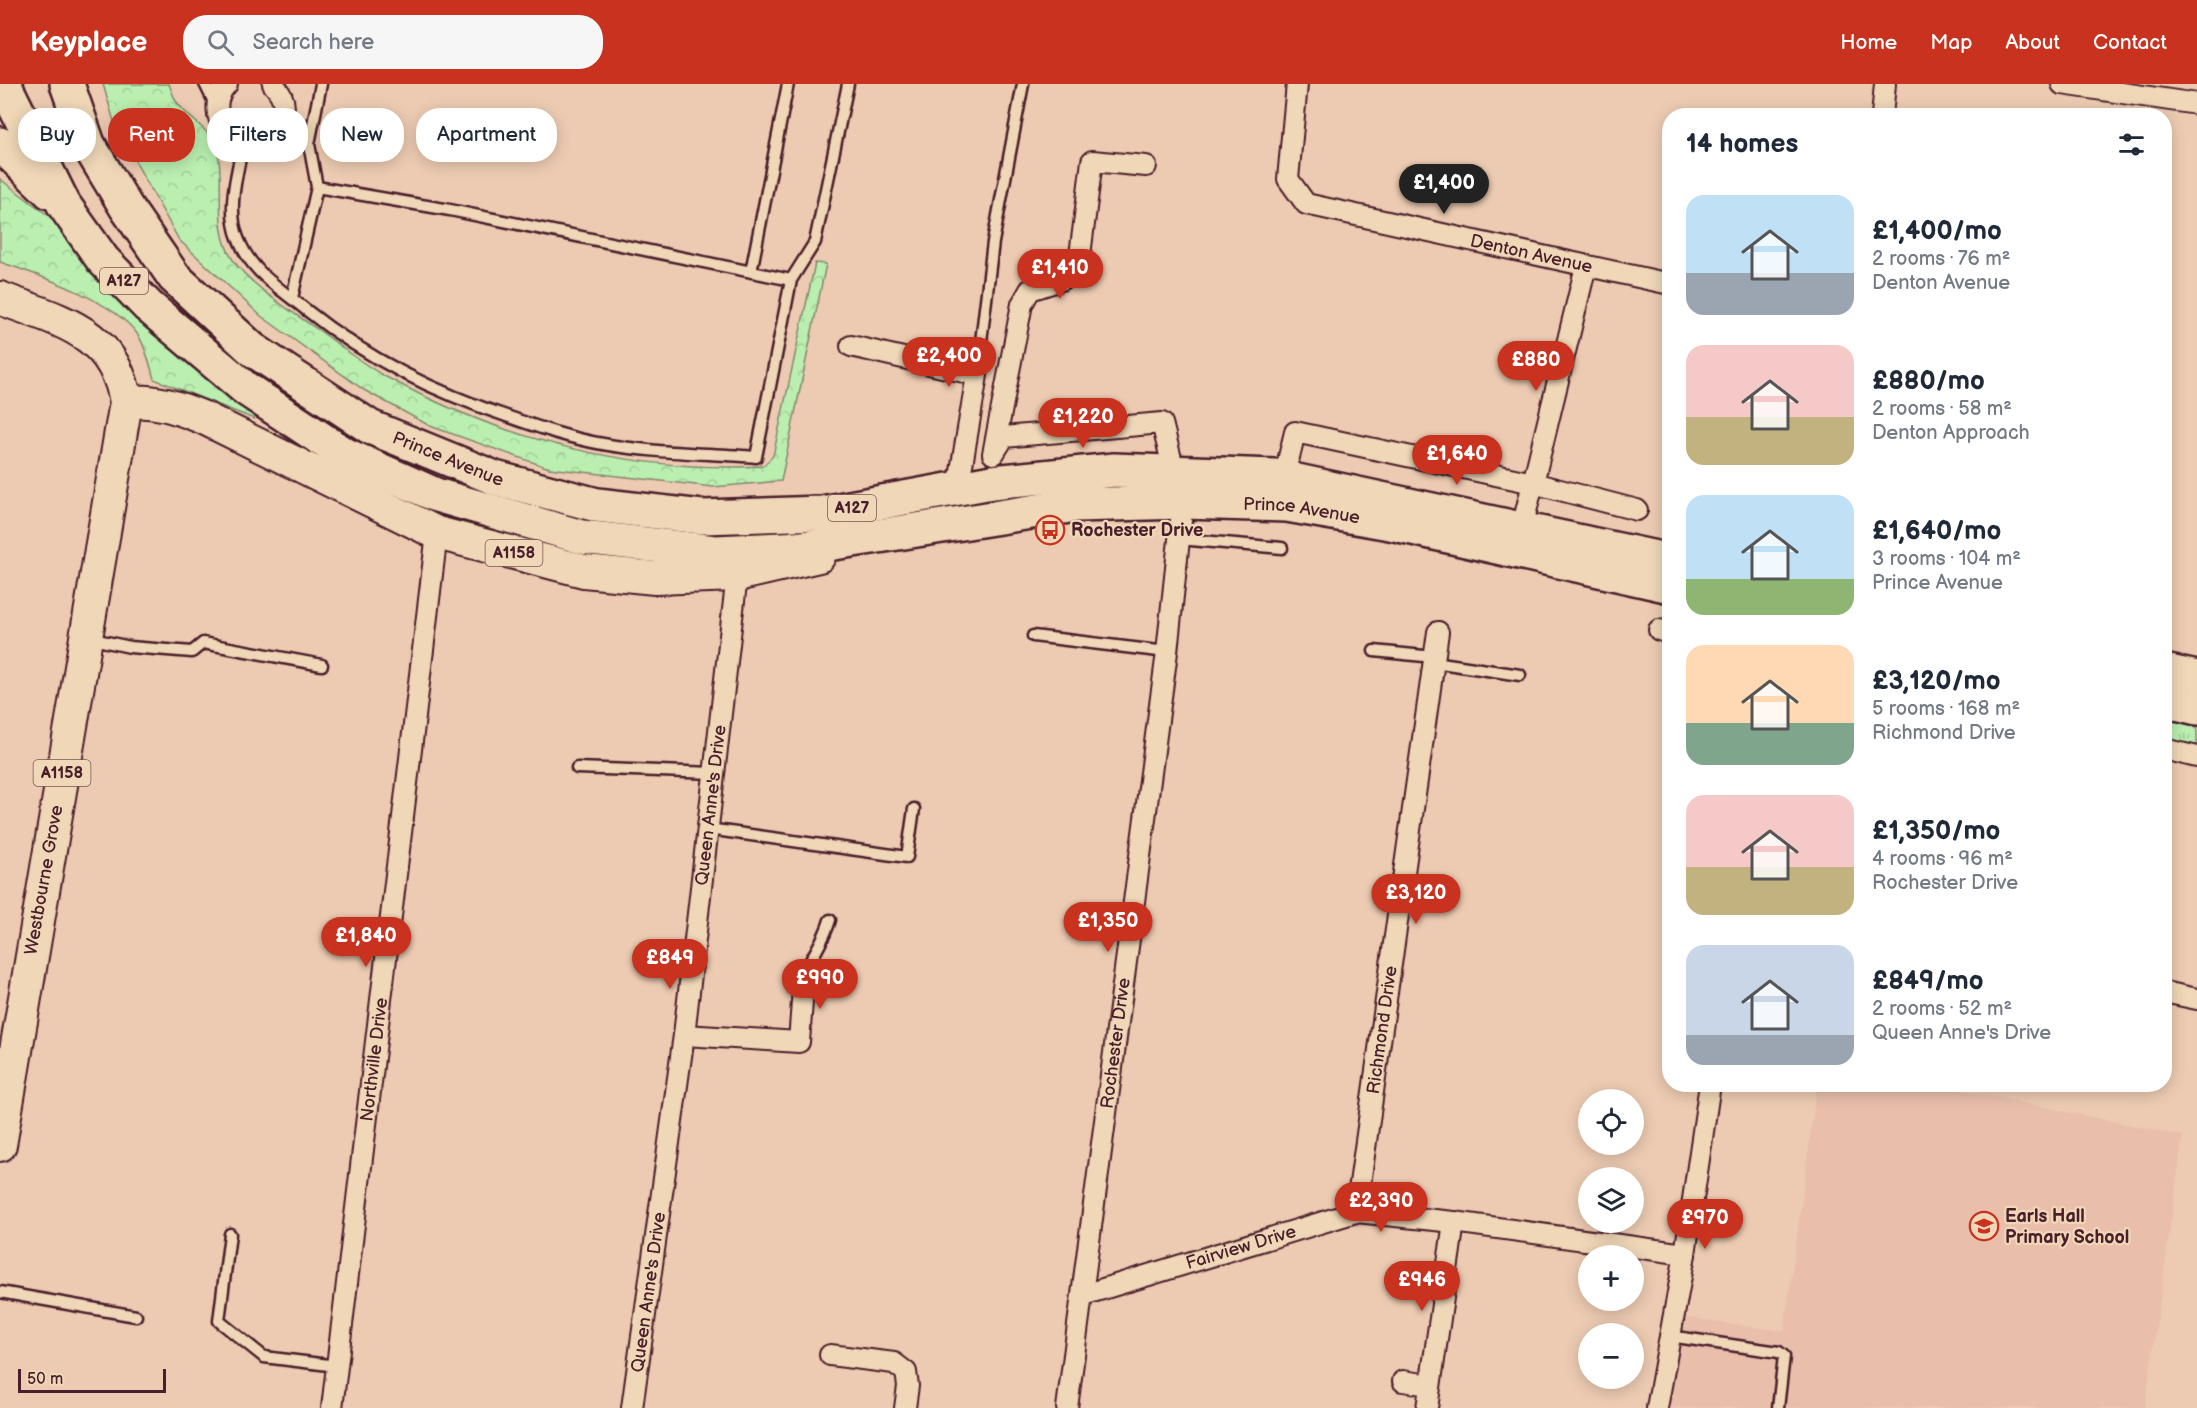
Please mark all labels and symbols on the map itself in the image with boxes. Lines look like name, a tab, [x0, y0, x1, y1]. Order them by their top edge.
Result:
pin: £1,400	[1395, 164, 1493, 215]
street label: Denton Avenue	[1468, 230, 1595, 277]
pin: £1,410	[1011, 249, 1109, 300]
road number: A127	[100, 268, 148, 294]
pin: £2,400	[900, 337, 998, 388]
pin: £880	[1500, 341, 1572, 392]
pin: £1,220	[1034, 398, 1132, 449]
street label: Prince Avenue	[390, 427, 506, 490]
pin: £1,640	[1408, 435, 1506, 486]
street label: Prince Avenue	[1243, 493, 1362, 528]
road number: A127	[828, 495, 876, 521]
bus stop icon: Rochester Drive	[1034, 514, 1066, 546]
place label: Rochester Drive	[1071, 520, 1203, 541]
road number: A1158	[486, 540, 542, 566]
street label: Queen Anne's Drive	[691, 723, 730, 887]
road number: A1158	[34, 760, 90, 786]
street label: Westbourne Grove	[20, 803, 68, 957]
pin: £3,120	[1367, 874, 1465, 925]
pin: £1,350	[1059, 902, 1157, 953]
pin: £1,840	[317, 917, 415, 968]
pin: £849	[634, 939, 706, 990]
pin: £990	[784, 959, 856, 1010]
street label: Richmond Drive	[1362, 964, 1401, 1095]
street label: Rochester Drive	[1096, 976, 1134, 1110]
street label: Northville Drive	[356, 996, 392, 1123]
pin: £2,390	[1332, 1182, 1430, 1233]
pin: £970	[1669, 1199, 1741, 1250]
place label: Earls Hall Primary School	[2005, 1206, 2129, 1248]
street label: Queen Anne's Drive	[627, 1210, 670, 1374]
school or university icon: Earls Hall Primary School	[1968, 1210, 2000, 1242]
street label: Fairview Drive	[1183, 1220, 1299, 1274]
pin: £946	[1386, 1261, 1458, 1312]
scale bar	[18, 1366, 166, 1394]

